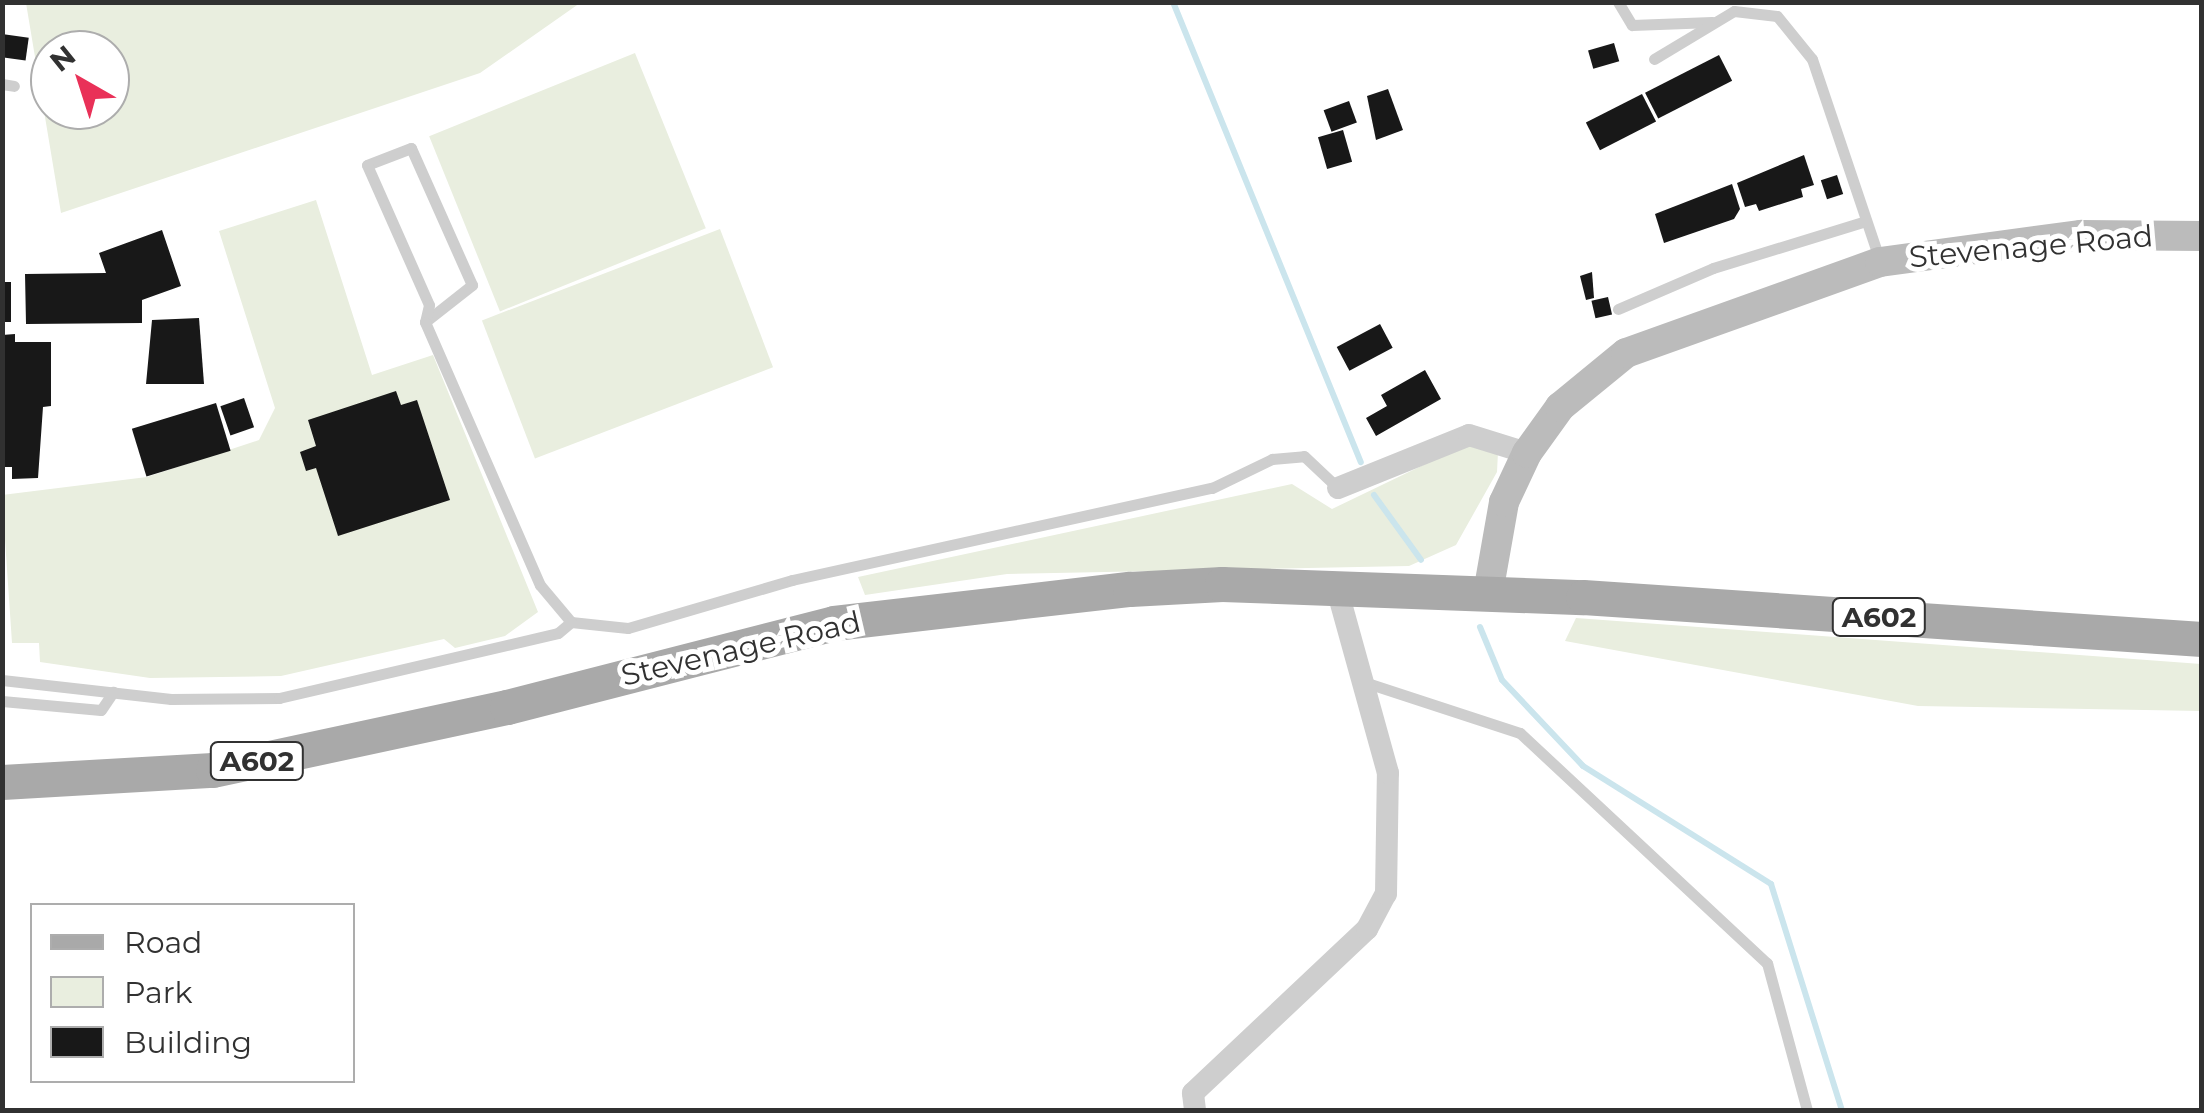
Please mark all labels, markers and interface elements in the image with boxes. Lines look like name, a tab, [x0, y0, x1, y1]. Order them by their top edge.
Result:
north arrow	[30, 30, 130, 130]
text: N	[43, 38, 82, 79]
street label: Stevenage Road	[1908, 218, 2154, 276]
road number: A602	[1832, 594, 1926, 640]
street label: Stevenage Road	[618, 604, 864, 694]
road number: A602	[210, 738, 304, 784]
legend	[30, 903, 355, 1083]
text: Road	[124, 924, 202, 961]
text: Park	[124, 974, 193, 1011]
text: Building	[124, 1024, 252, 1061]

